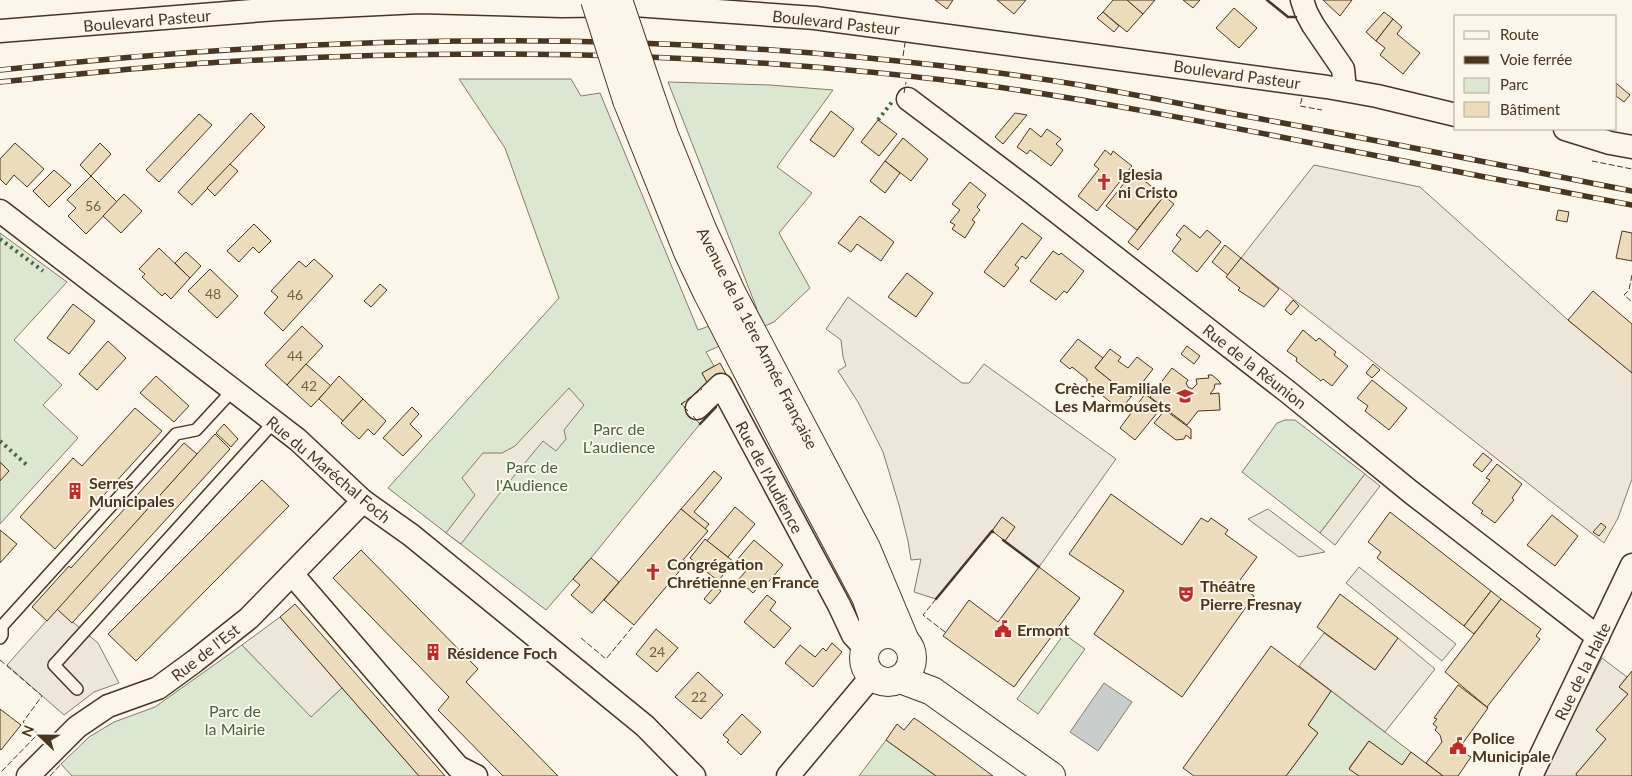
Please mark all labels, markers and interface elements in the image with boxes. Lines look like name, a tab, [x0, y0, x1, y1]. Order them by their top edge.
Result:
street label: Boulevard Pasteur	[82, 5, 212, 35]
street label: Boulevard Pasteur	[771, 6, 901, 38]
legend	[1454, 15, 1617, 130]
text: Route	[1500, 25, 1539, 43]
text: Voie ferrée	[1500, 50, 1572, 68]
street label: Boulevard Pasteur	[1172, 56, 1302, 92]
text: Parc	[1500, 75, 1529, 93]
text: Bâtiment	[1500, 100, 1561, 118]
place label: Iglesia ni Cristo	[1118, 164, 1178, 201]
church icon: Iglesia ni Cristo	[1094, 172, 1114, 192]
house number: 56	[85, 197, 101, 214]
street label: Avenue de la 1ère Armée Française	[694, 224, 822, 452]
house number: 48	[205, 285, 221, 302]
house number: 46	[287, 286, 303, 303]
street label: Rue de la Réunion	[1199, 320, 1311, 412]
house number: 44	[287, 347, 303, 364]
house number: 42	[301, 377, 317, 394]
place label: Crèche Familiale Les Marmousets	[1055, 378, 1171, 415]
school or university icon: Crèche Familiale Les Marmousets	[1175, 386, 1195, 406]
street label: Rue du Maréchal Foch	[263, 412, 395, 526]
street label: Rue de l'Audience	[732, 418, 808, 536]
park label: Parc de L’audience	[583, 419, 655, 456]
park label: Parc de l'Audience	[496, 457, 568, 494]
place label: Serres Municipales	[89, 473, 175, 510]
building icon: Serres Municipales	[65, 481, 85, 501]
place label: Congrégation Chrétienne en France	[667, 554, 820, 591]
church icon: Congrégation Chrétienne en France	[643, 562, 663, 582]
place label: Théâtre Pierre Fresnay	[1200, 576, 1302, 613]
theatre icon: Théâtre Pierre Fresnay	[1176, 584, 1196, 604]
street label: Rue de l'Est	[167, 619, 243, 685]
public building icon: Ermont	[993, 619, 1013, 639]
street label: Rue de la Halte	[1550, 619, 1614, 723]
place label: Ermont	[1017, 620, 1069, 639]
building icon: Résidence Foch	[423, 642, 443, 662]
place label: Résidence Foch	[447, 643, 557, 662]
house number: 24	[649, 643, 665, 660]
house number: 22	[691, 688, 707, 705]
park label: Parc de la Mairie	[205, 701, 265, 738]
north arrow	[15, 711, 65, 761]
text: N	[18, 723, 37, 739]
place label: Police Municipale	[1472, 728, 1551, 765]
public building icon: Police Municipale	[1448, 736, 1468, 756]

